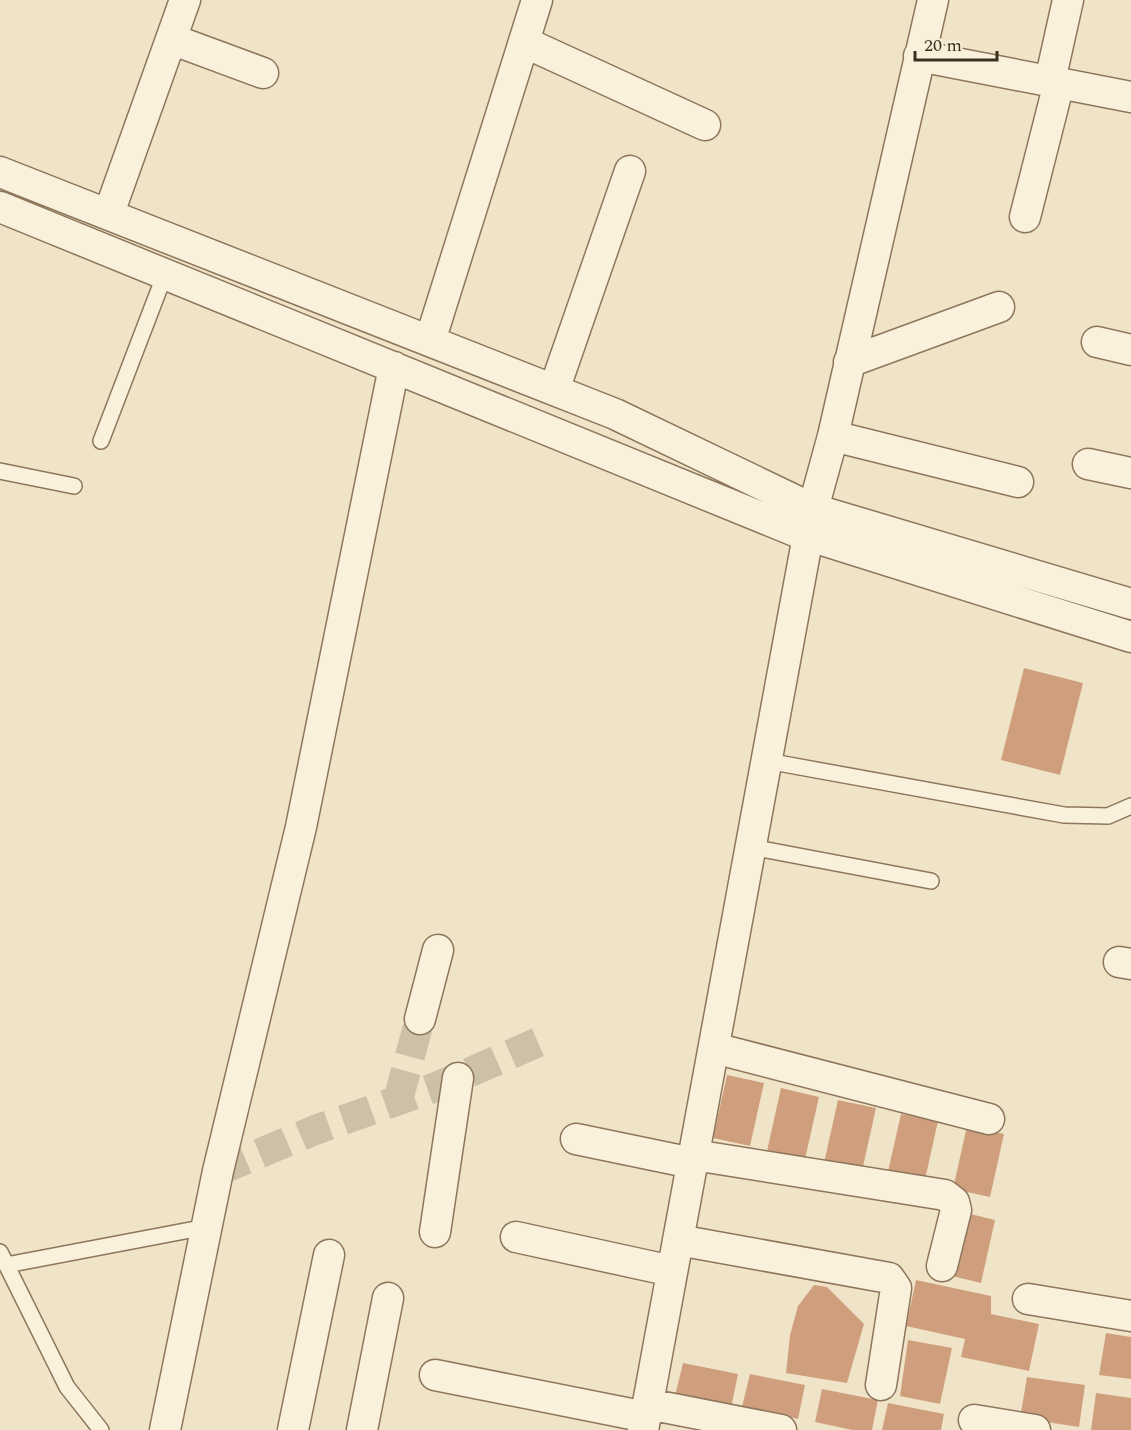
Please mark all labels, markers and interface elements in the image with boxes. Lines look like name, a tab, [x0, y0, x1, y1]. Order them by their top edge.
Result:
scale bar	[915, 24, 998, 62]
text: 20 m	[924, 32, 962, 59]

